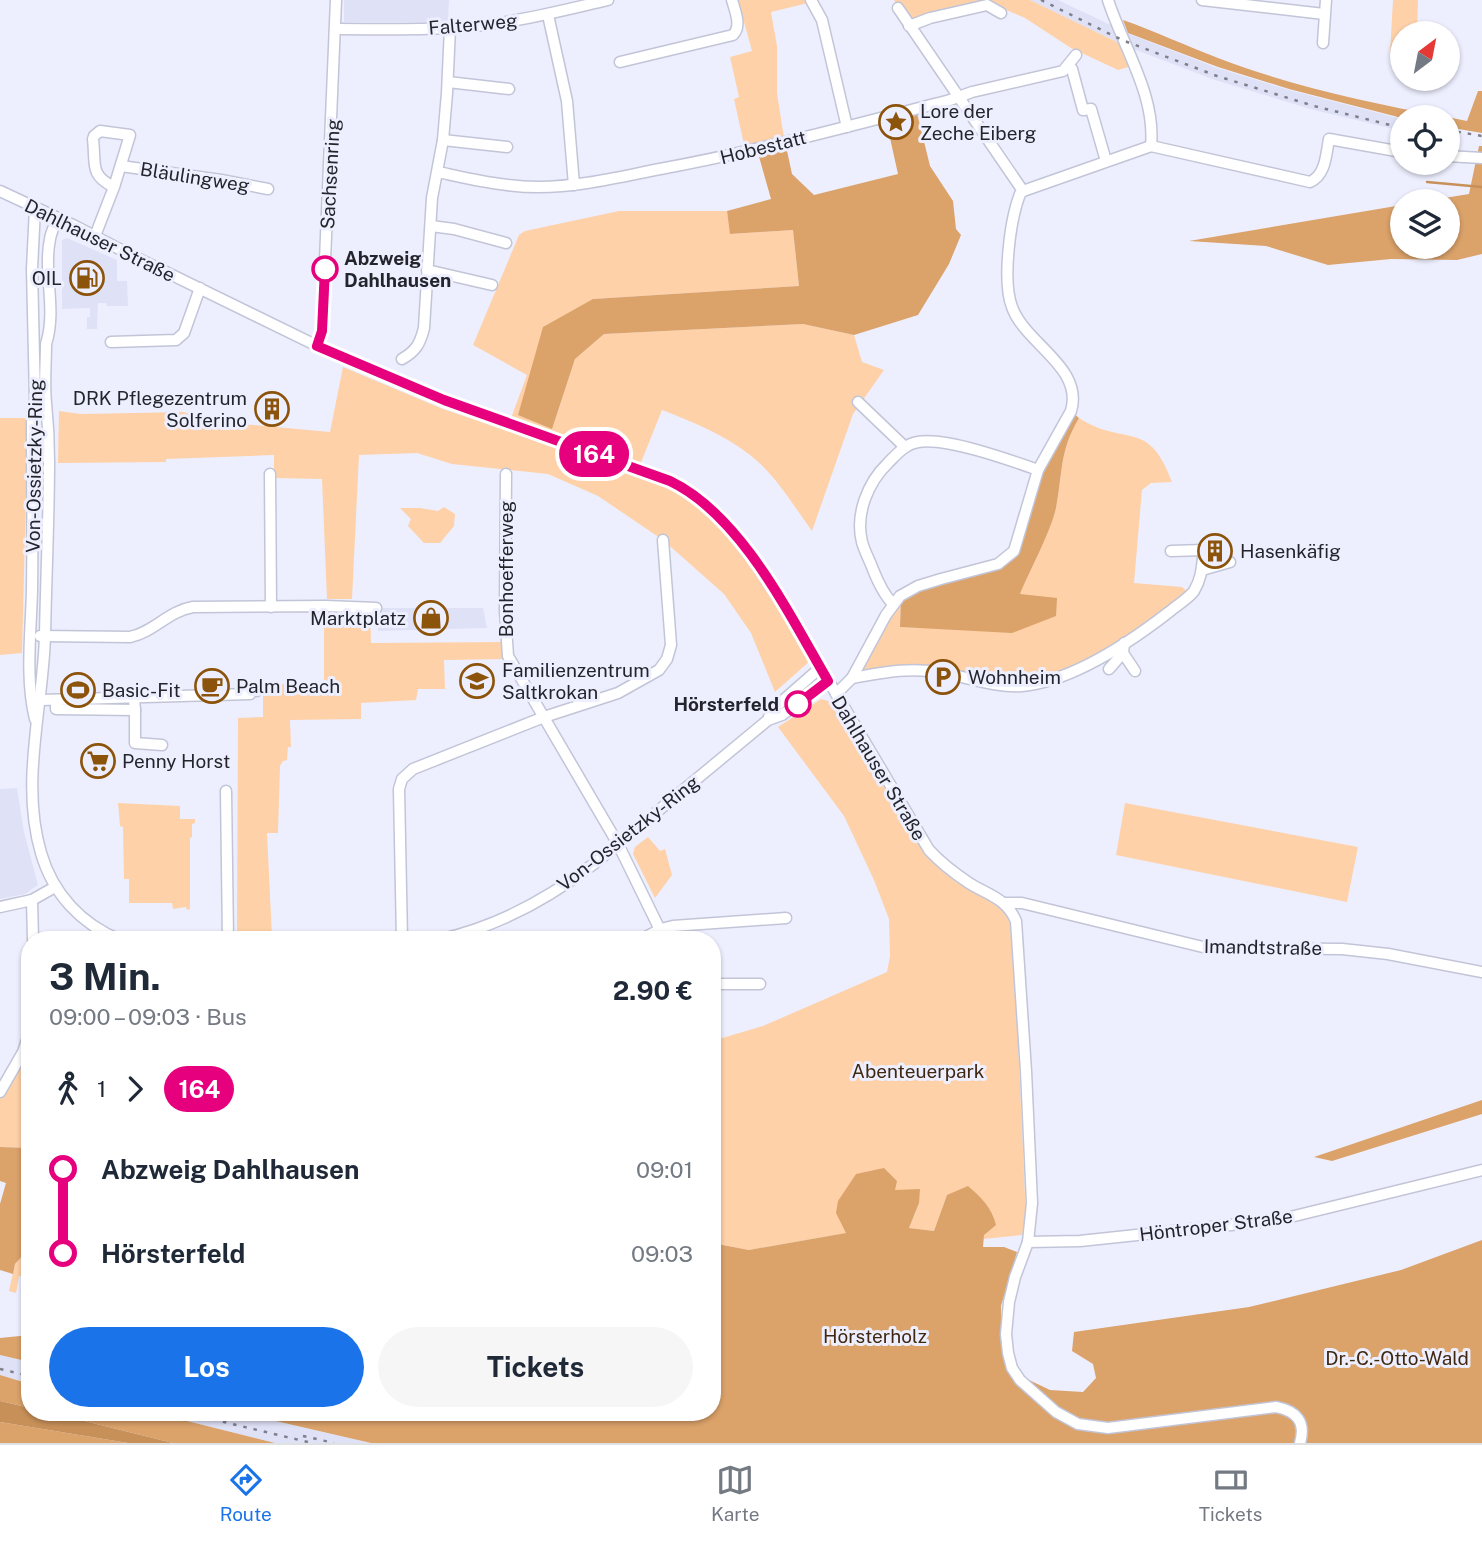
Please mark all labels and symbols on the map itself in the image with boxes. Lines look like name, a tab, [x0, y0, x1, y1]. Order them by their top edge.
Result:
street label: Falterweg	[428, 9, 519, 39]
north arrow	[1390, 21, 1460, 91]
place label: Lore der Zeche Eiberg	[920, 100, 1037, 144]
place icon: Lore der Zeche Eiberg	[877, 103, 915, 141]
street label: Sachsenring	[316, 118, 344, 230]
street label: Hobestatt	[718, 126, 808, 168]
street label: Bläulingweg	[139, 157, 251, 197]
street label: Dahlhauser Straße	[21, 194, 179, 286]
place label: Abzweig Dahlhausen	[344, 247, 451, 291]
marker: Abzweig Dahlhausen	[312, 256, 338, 282]
fuel station icon: OIL	[68, 259, 106, 297]
place label: OIL	[32, 267, 62, 289]
street label: Von-Ossietzky-Ring	[21, 379, 47, 553]
place label: DRK Pflegezentrum Solferino	[73, 387, 247, 431]
building icon: DRK Pflegezentrum Solferino	[253, 390, 291, 428]
line badge: 164	[554, 431, 634, 477]
street label: Bonhoefferweg	[495, 501, 517, 637]
building icon: Hasenkäfig	[1196, 532, 1234, 570]
place label: Hasenkäfig	[1240, 540, 1341, 562]
shop icon: Marktplatz	[412, 599, 450, 637]
place label: Marktplatz	[310, 607, 406, 629]
parking icon: Wohnheim	[924, 658, 962, 696]
place label: Familienzentrum Saltkrokan	[502, 659, 650, 703]
school or university icon: Familienzentrum Saltkrokan	[458, 662, 496, 700]
place label: Wohnheim	[968, 666, 1061, 688]
cafe icon: Palm Beach	[193, 667, 231, 705]
sports icon: Basic-Fit	[59, 671, 97, 709]
place label: Palm Beach	[236, 675, 340, 697]
place label: Basic-Fit	[102, 679, 181, 701]
marker: Hörsterfeld	[785, 691, 811, 717]
street label: Dahlhauser Straße	[827, 692, 931, 844]
place label: Hörsterfeld	[674, 693, 779, 715]
supermarket icon: Penny Horst	[79, 742, 117, 780]
place label: Penny Horst	[122, 750, 230, 772]
street label: Von-Ossietzky-Ring	[553, 771, 703, 895]
street label: Imandtstraße	[1204, 935, 1322, 959]
park label: Abenteuerpark	[851, 1060, 985, 1082]
street label: Höntroper Straße	[1138, 1205, 1294, 1245]
park label: Hörsterholz	[823, 1325, 927, 1347]
park label: Dr.-C.-Otto-Wald	[1325, 1347, 1469, 1369]

